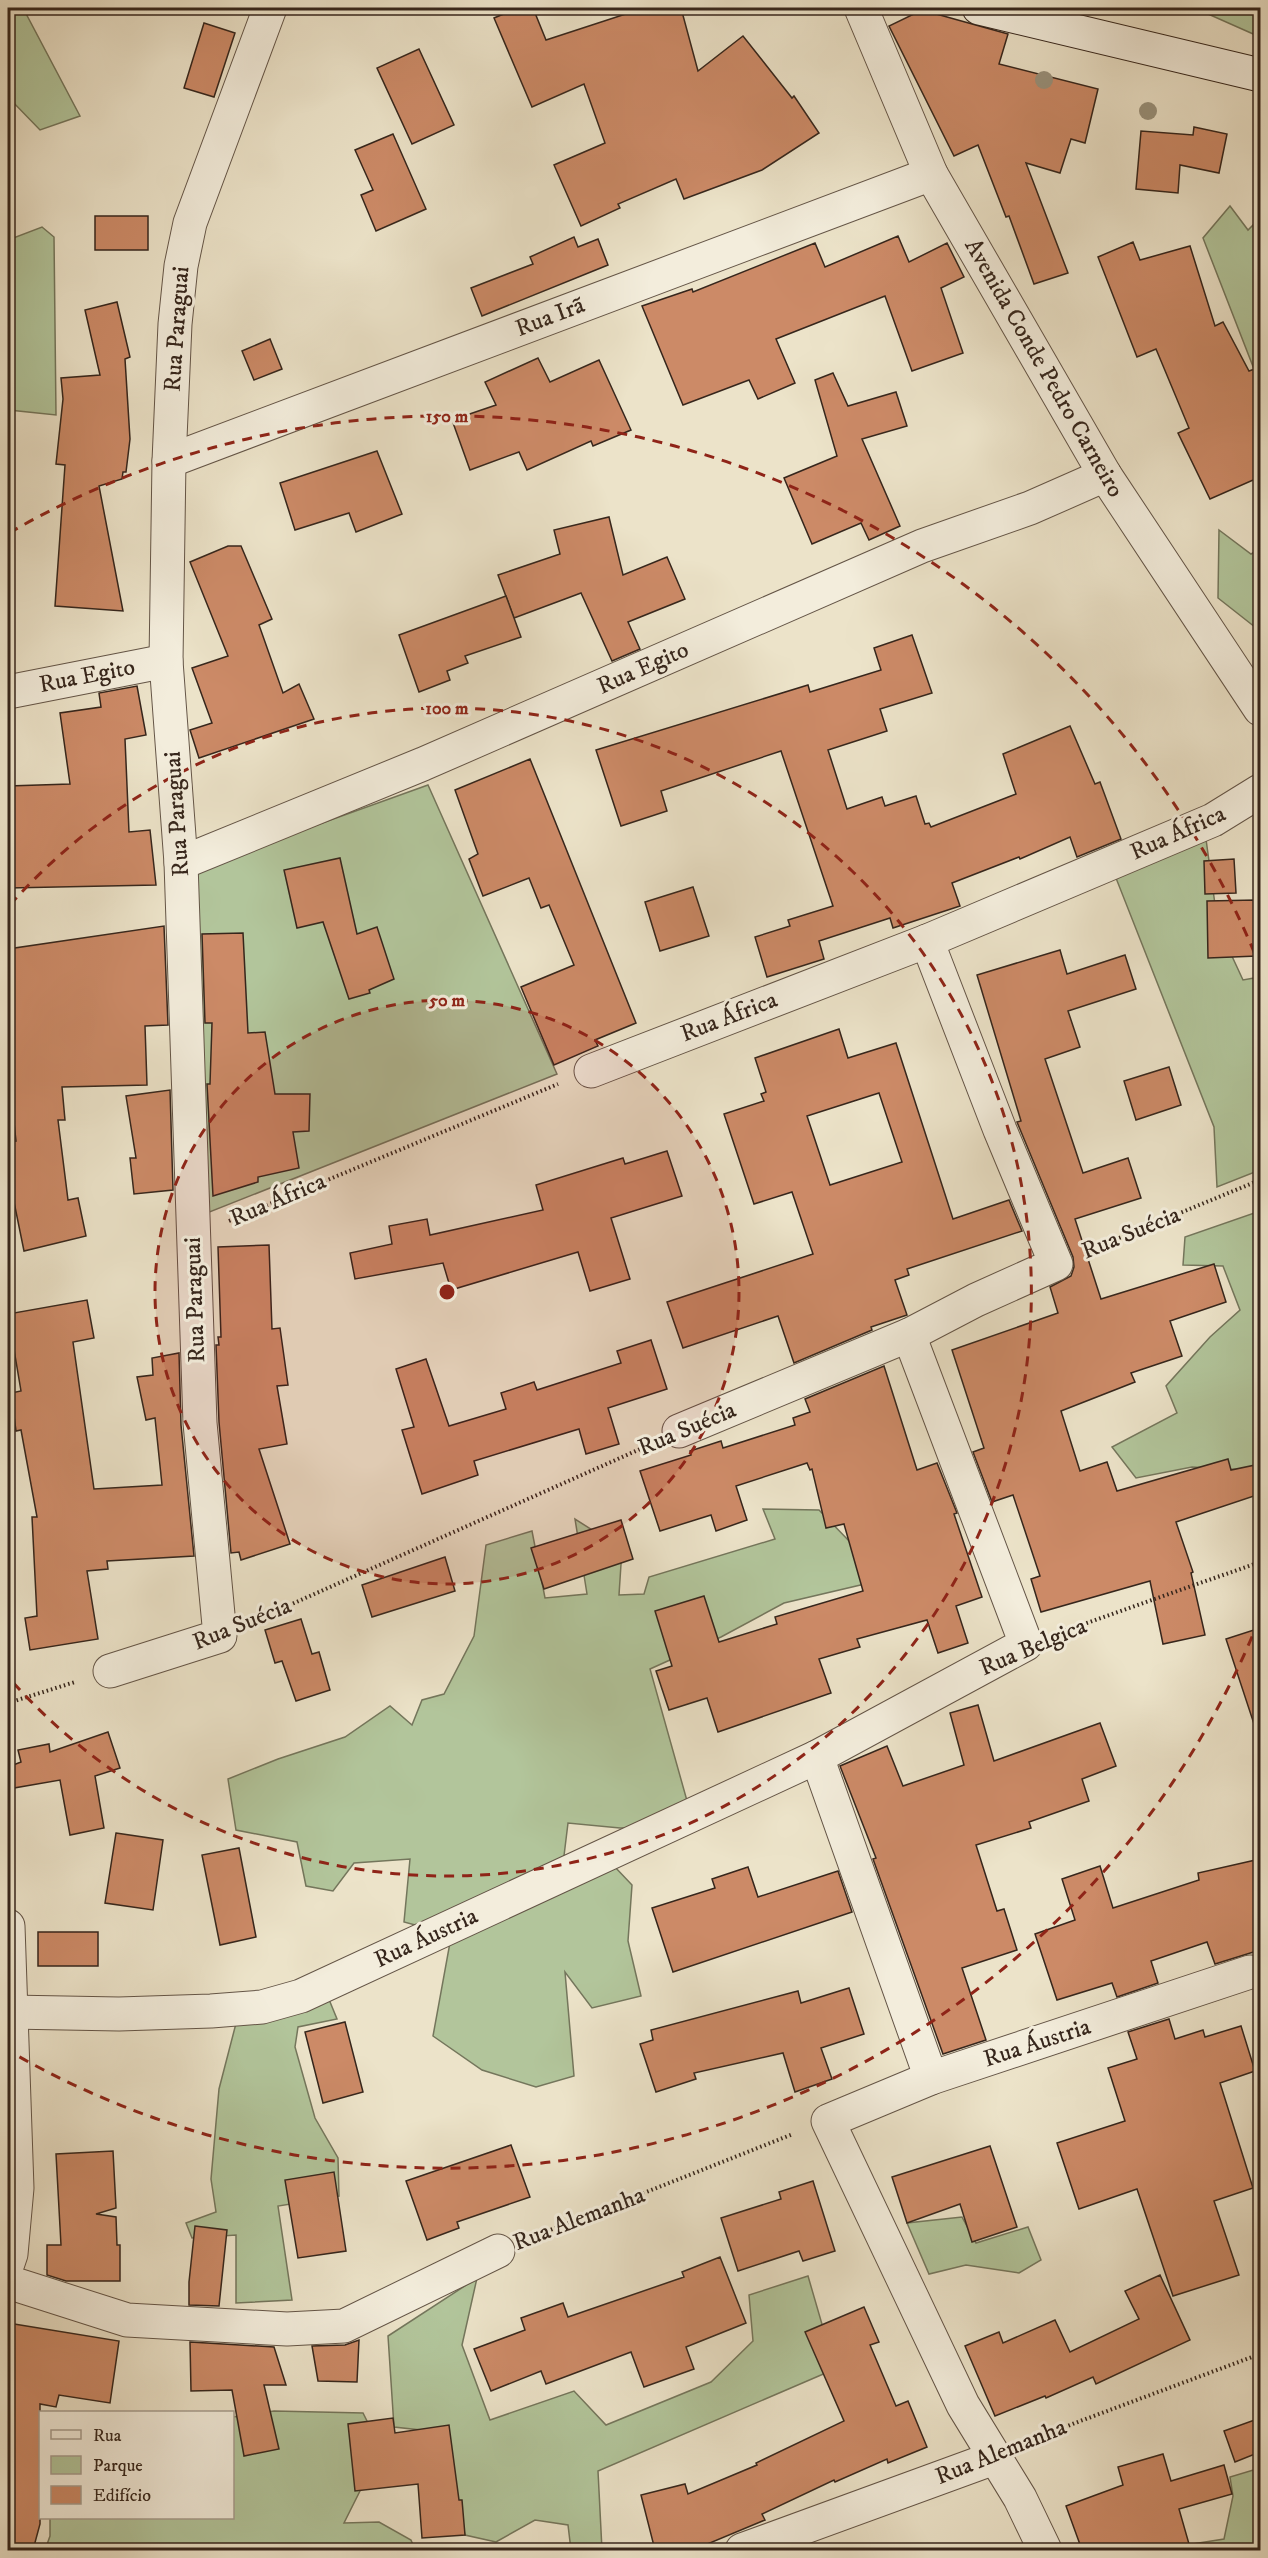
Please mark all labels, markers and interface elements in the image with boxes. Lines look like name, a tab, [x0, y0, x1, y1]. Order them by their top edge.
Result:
street label: Avenida Conde Pedro Carneiro	[958, 233, 1130, 503]
street label: Rua Paraguai	[158, 265, 196, 393]
street label: Rua Irã	[511, 290, 590, 344]
text: 150 m	[426, 406, 469, 428]
street label: Rua Egito	[593, 635, 693, 701]
street label: Rua Egito	[37, 652, 137, 700]
text: 100 m	[425, 698, 469, 720]
street label: Rua Paraguai	[158, 750, 196, 878]
street label: Rua África	[1125, 797, 1231, 867]
street label: Rua África	[676, 984, 782, 1049]
text: 50 m	[428, 990, 465, 1012]
street label: Rua África	[225, 1165, 331, 1234]
street label: Rua Suécia	[1077, 1199, 1185, 1266]
street label: Rua Paraguai	[178, 1237, 212, 1363]
centre of rings	[437, 1282, 457, 1302]
street label: Rua Suécia	[633, 1395, 741, 1463]
street label: Rua Suécia	[188, 1590, 296, 1657]
street label: Rua Belgica	[975, 1611, 1092, 1683]
street label: Rua Áustria	[369, 1900, 483, 1975]
street label: Rua Áustria	[979, 2010, 1095, 2074]
street label: Rua Alemanha	[509, 2180, 650, 2258]
legend	[39, 2411, 234, 2519]
street label: Rua Alemanha	[931, 2412, 1072, 2492]
text: Rua	[93, 2425, 122, 2447]
text: Parque	[93, 2455, 143, 2477]
text: Edifício	[93, 2485, 151, 2507]

